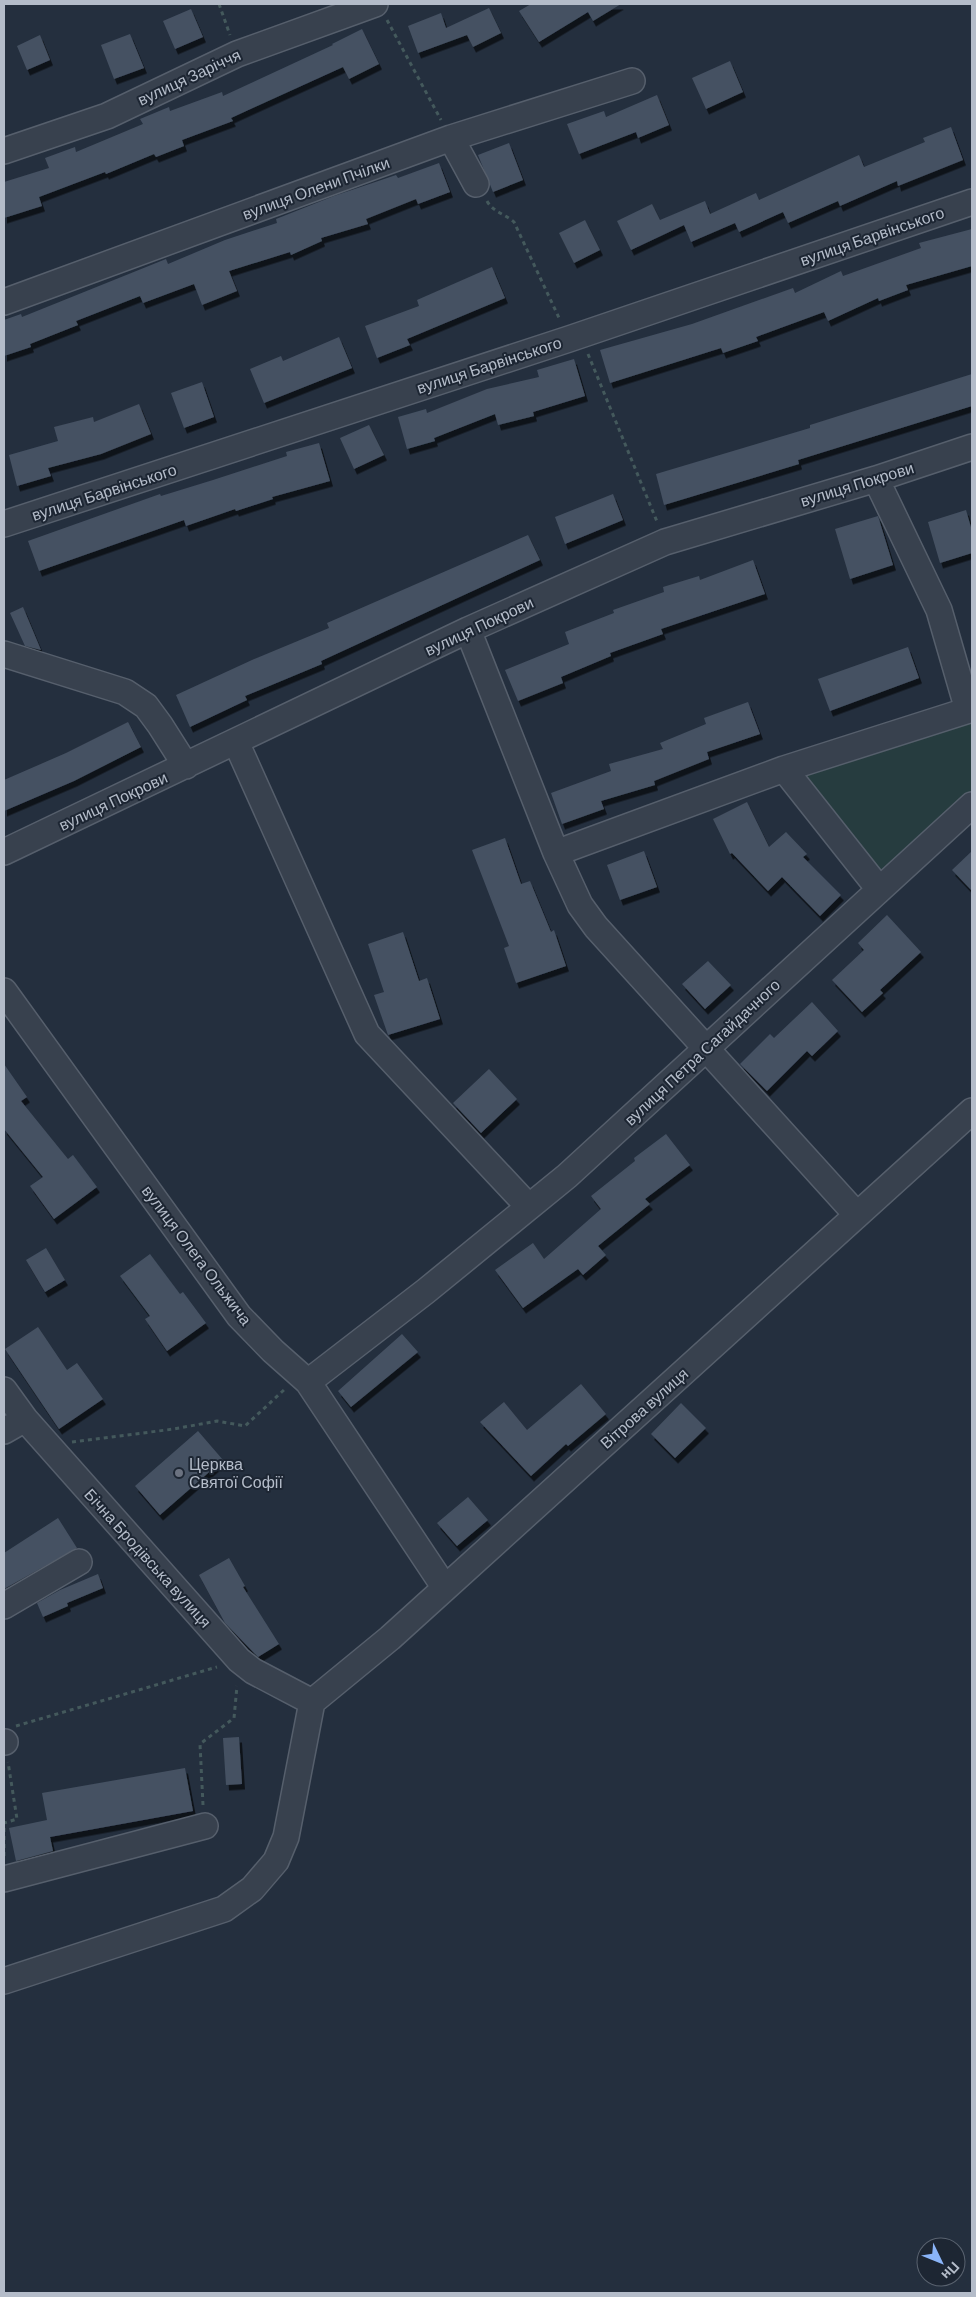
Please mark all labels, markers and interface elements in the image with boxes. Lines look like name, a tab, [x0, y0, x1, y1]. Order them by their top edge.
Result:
street label: вулиця Заріччя	[134, 44, 243, 109]
street label: вулиця Олени Пчілки	[240, 152, 392, 223]
street label: вулиця Барвінського	[797, 202, 946, 269]
street label: вулиця Барвінського	[414, 332, 564, 397]
street label: вулиця Покрови	[798, 457, 916, 510]
street label: вулиця Барвінського	[29, 459, 179, 524]
street label: вулиця Покрови	[421, 592, 536, 659]
street label: вулиця Покрови	[55, 767, 170, 834]
street label: вулиця Петра Сагайдачного	[620, 975, 783, 1129]
street label: вулиця Олега Ольжича	[139, 1181, 256, 1328]
street label: Вітрова вулиця	[596, 1363, 692, 1452]
place label: Церква Святої Софії	[189, 1454, 283, 1491]
marker: Церква Святої Софії	[173, 1467, 185, 1479]
street label: Бічна Бродівська вулиця	[81, 1484, 216, 1631]
north arrow	[916, 2237, 966, 2287]
text: Пн	[938, 2259, 963, 2284]

